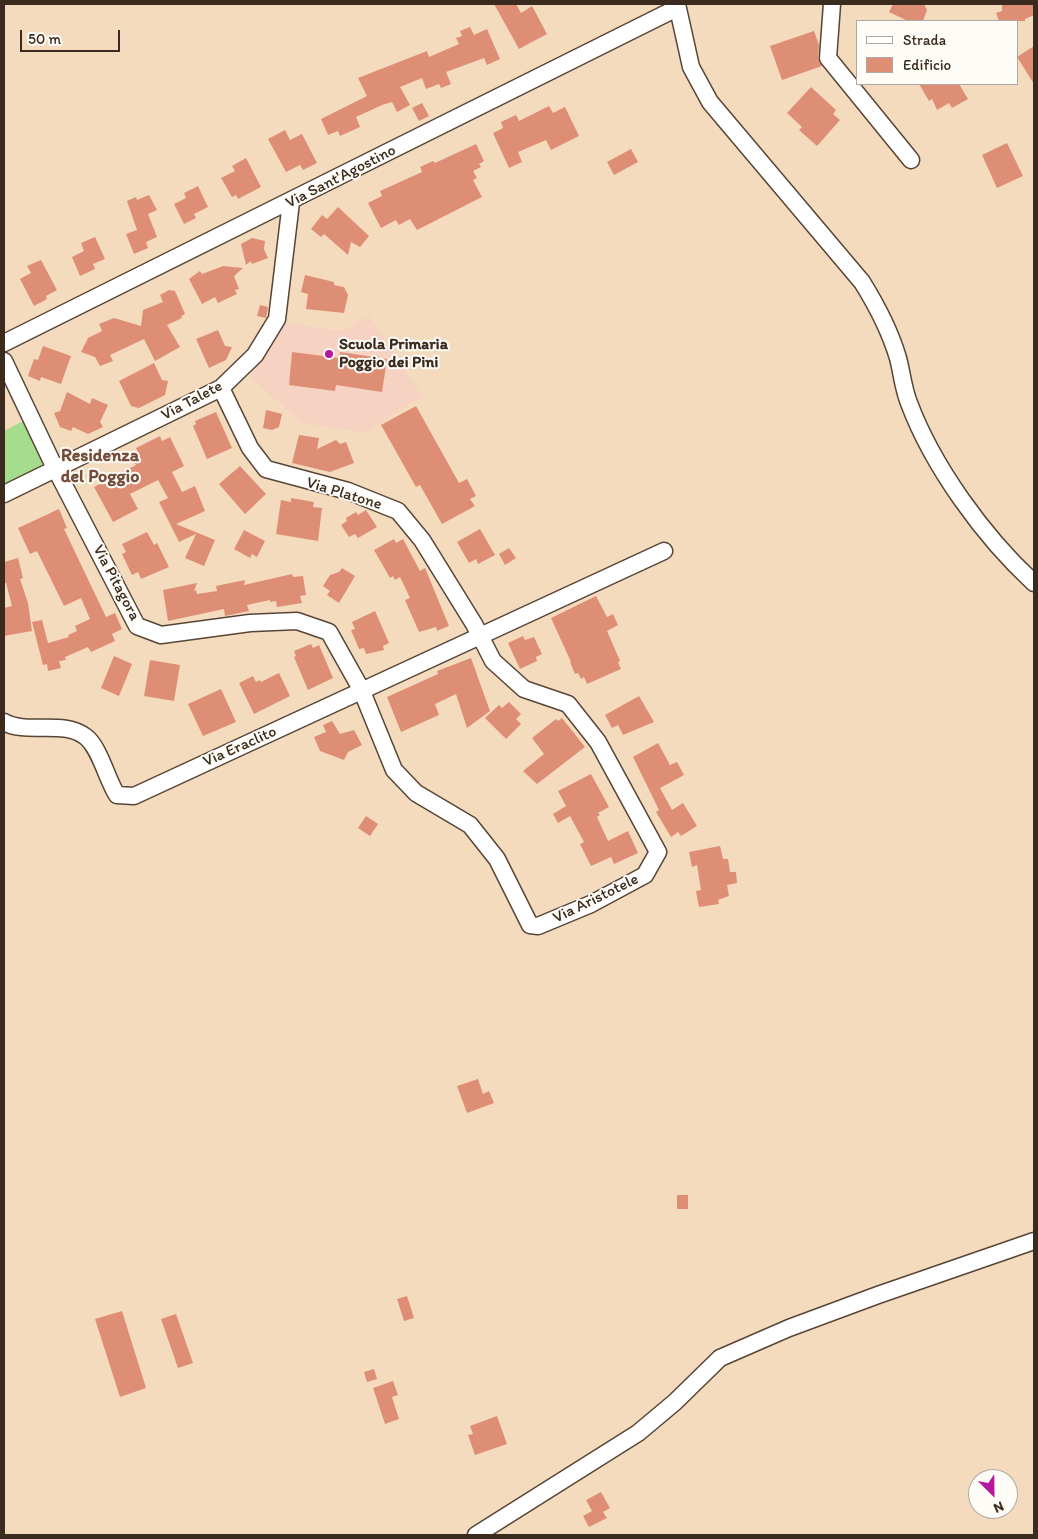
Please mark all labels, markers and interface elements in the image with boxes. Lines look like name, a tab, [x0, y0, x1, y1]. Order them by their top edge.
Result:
scale bar	[22, 20, 122, 52]
legend	[856, 20, 1018, 85]
text: 50 m	[28, 30, 61, 48]
text: Strada	[903, 31, 946, 49]
text: Edificio	[903, 56, 951, 74]
street label: Via Sant'Agostino	[283, 141, 399, 213]
place label: Scuola Primaria Poggio dei Pini	[339, 335, 448, 373]
marker: Scuola Primaria Poggio dei Pini	[323, 348, 335, 360]
street label: Via Talete	[158, 377, 226, 425]
district label: Residenza del Poggio	[61, 445, 139, 488]
street label: Via Platone	[304, 473, 384, 515]
street label: Via Pitagora	[88, 542, 144, 624]
street label: Via Eraclito	[200, 722, 280, 772]
street label: Via Aristotele	[550, 870, 642, 928]
north arrow	[968, 1469, 1018, 1519]
text: N	[991, 1498, 1006, 1517]

